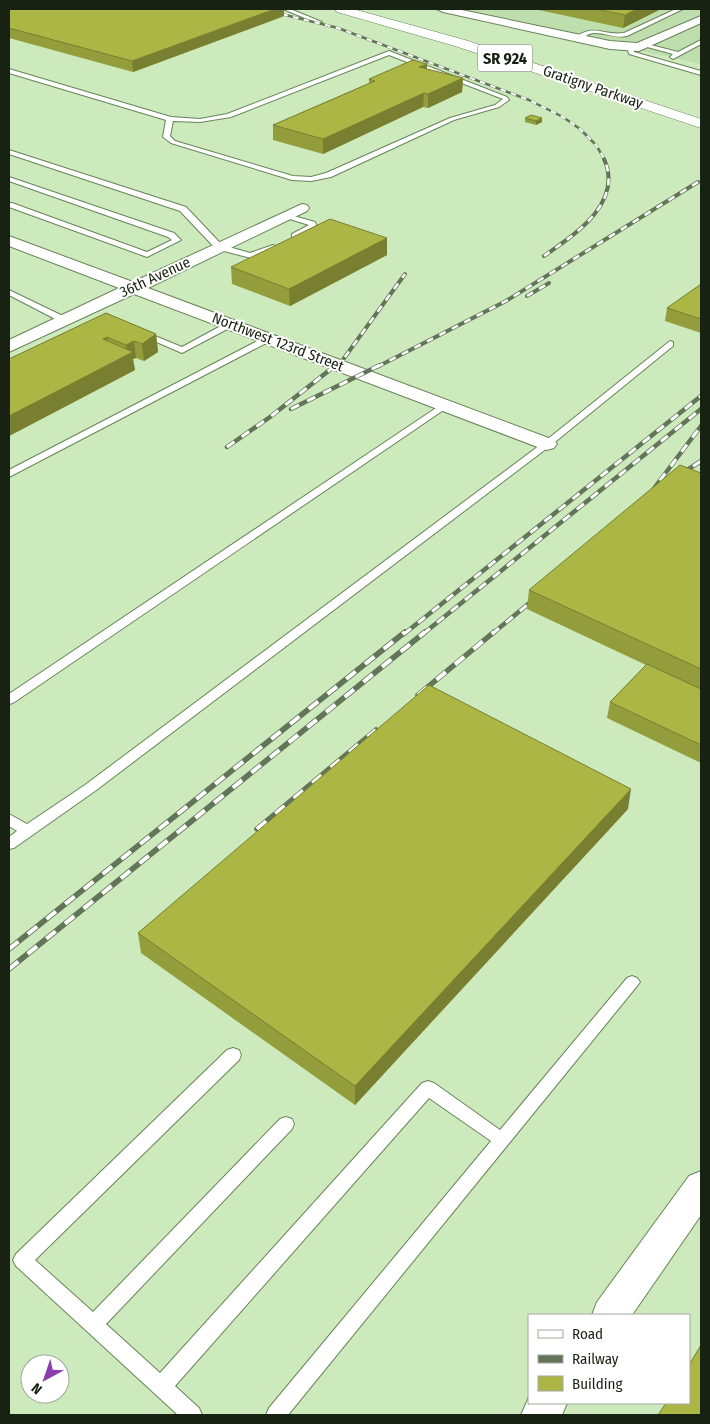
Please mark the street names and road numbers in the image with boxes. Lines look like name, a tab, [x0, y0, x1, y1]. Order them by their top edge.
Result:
road number: SR 924	[478, 44, 532, 72]
street label: Gratigny Parkway	[541, 61, 646, 113]
street label: 36th Avenue	[117, 253, 193, 301]
street label: Northwest 123rd Street	[210, 309, 346, 375]

